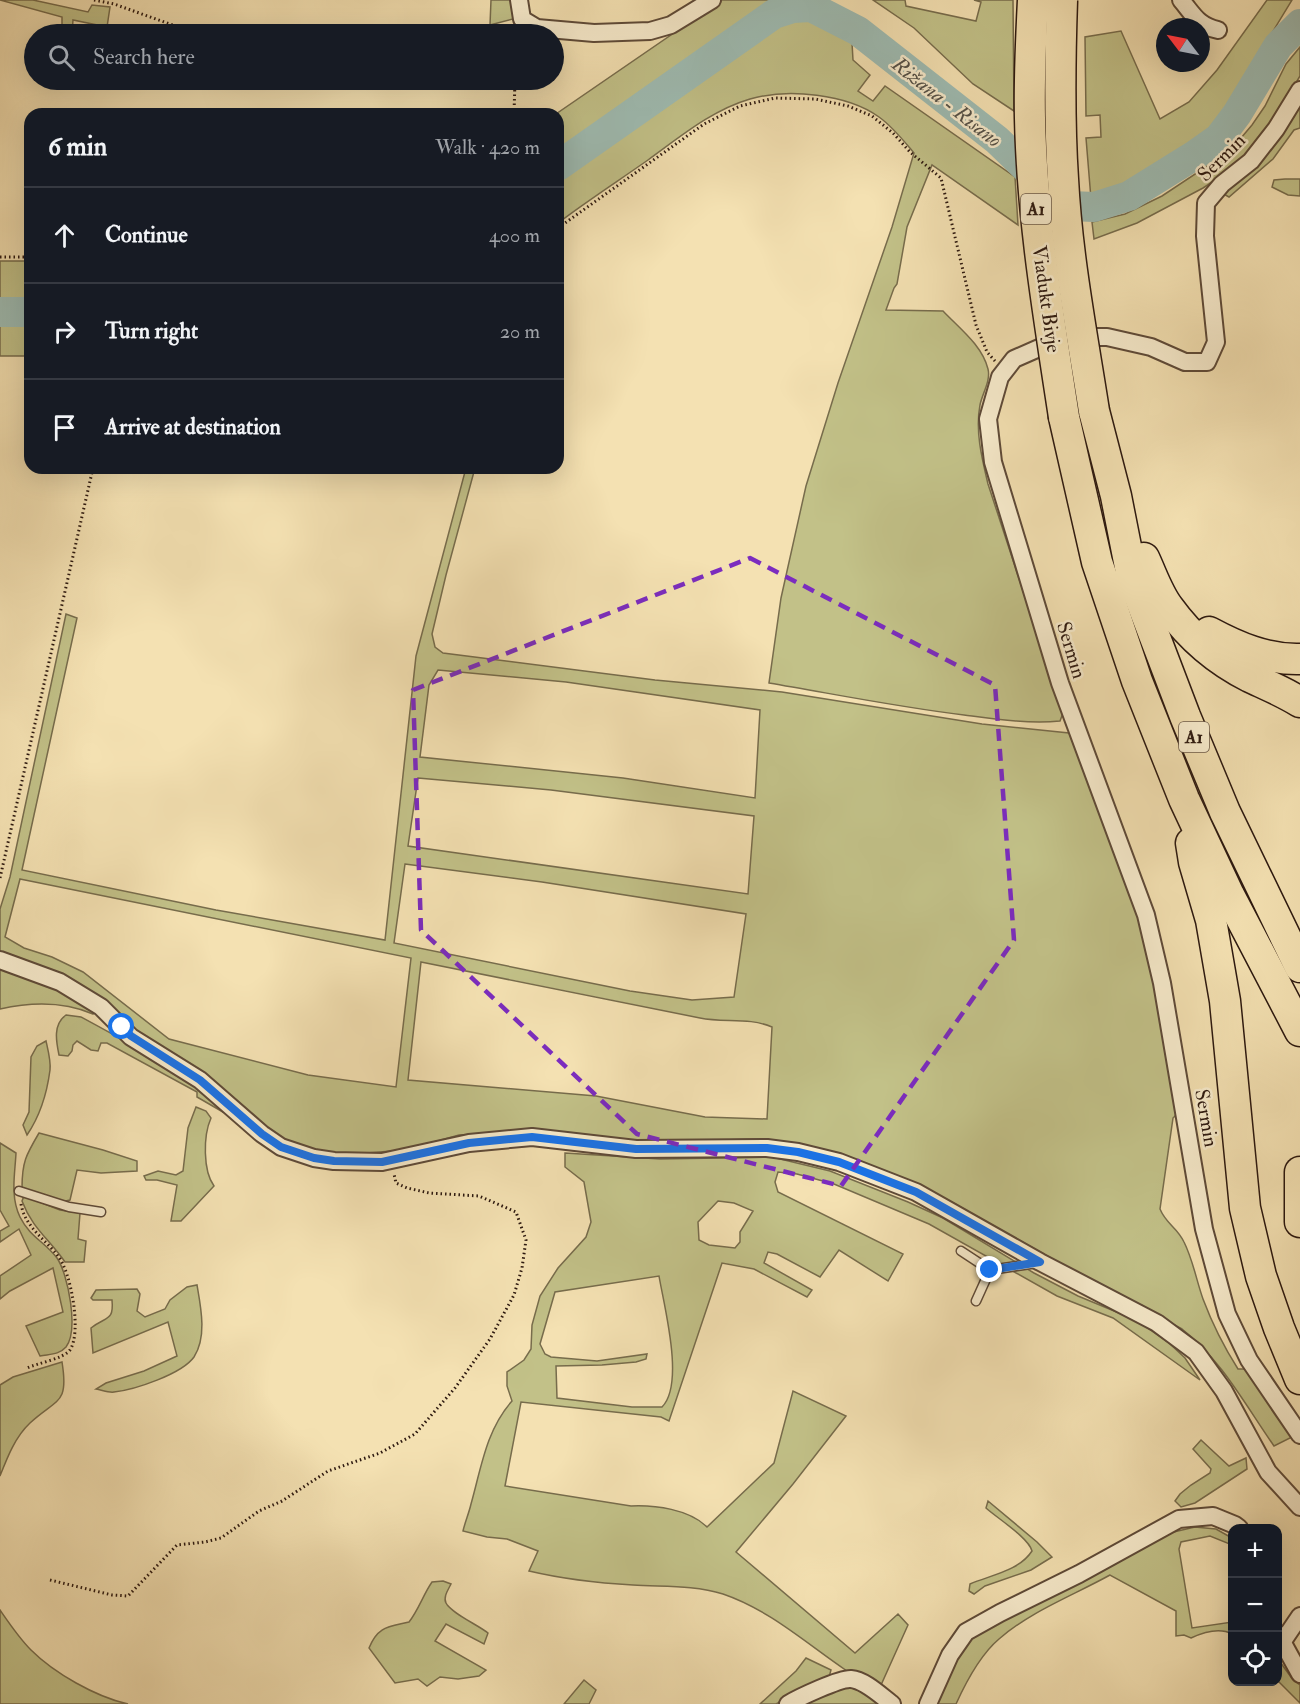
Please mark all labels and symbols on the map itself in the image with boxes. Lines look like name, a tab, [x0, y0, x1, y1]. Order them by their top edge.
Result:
north arrow	[1156, 18, 1210, 72]
water label: Rižana - Risano	[886, 50, 1007, 154]
street label: Sermin	[1192, 128, 1251, 187]
road number: A1	[1021, 194, 1051, 224]
street label: Viadukt Bivje	[1027, 244, 1066, 354]
street label: Sermin	[1051, 619, 1092, 682]
road number: A1	[1179, 722, 1209, 752]
route start	[108, 1013, 134, 1039]
street label: Sermin	[1189, 1087, 1224, 1149]
route end	[976, 1256, 1002, 1282]

